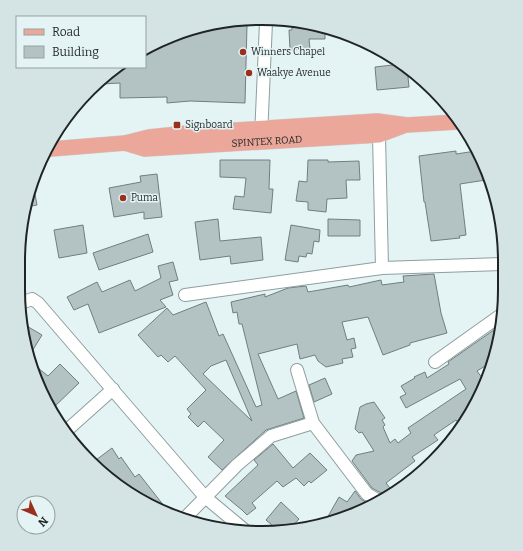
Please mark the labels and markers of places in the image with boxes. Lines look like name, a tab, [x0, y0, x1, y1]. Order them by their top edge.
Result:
place label: Winners Chapel	[251, 46, 325, 58]
marker: Winners Chapel	[238, 47, 248, 57]
place label: Waakye Avenue	[257, 67, 331, 79]
marker: Waakye Avenue	[244, 68, 254, 78]
place label: Signboard	[185, 119, 233, 131]
marker: Signboard	[172, 120, 182, 130]
place label: Puma	[131, 192, 159, 204]
marker: Puma	[118, 193, 128, 203]

